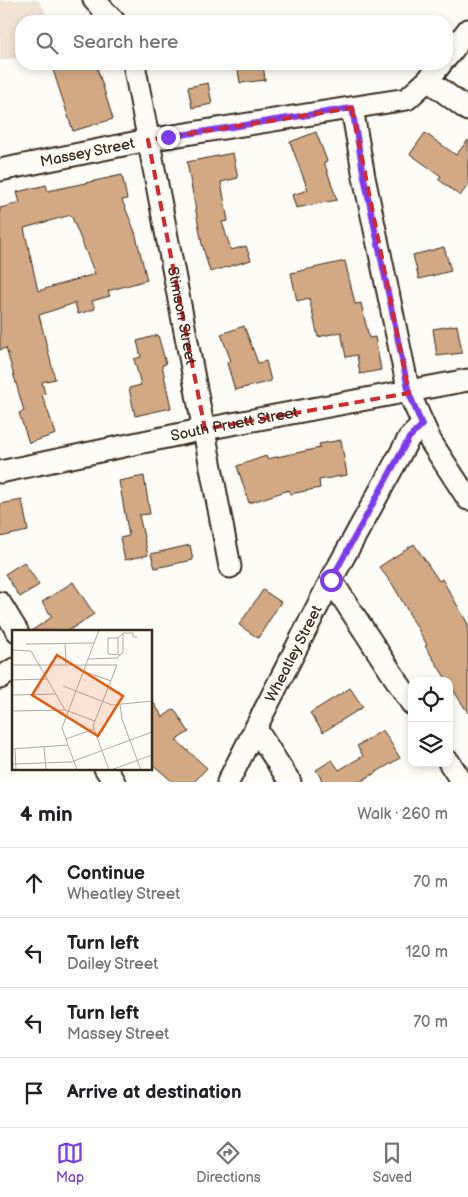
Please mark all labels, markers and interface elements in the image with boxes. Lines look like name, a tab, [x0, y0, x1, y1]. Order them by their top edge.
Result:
search box	[15, 15, 453, 70]
icon: search	[33, 29, 61, 57]
text: Search here	[73, 31, 178, 54]
route end	[157, 126, 180, 149]
street label: Massey Street	[38, 133, 136, 171]
street label: Stimson Street	[163, 265, 201, 366]
street label: South Pruett Street	[169, 402, 300, 445]
route start	[320, 569, 343, 592]
street label: Wheatley Street	[261, 602, 326, 705]
inset map	[12, 630, 152, 770]
map controls	[408, 677, 453, 767]
button: locate	[408, 677, 453, 722]
button: layers	[408, 722, 453, 767]
text: 4 min	[20, 802, 73, 827]
text: Walk · 260 m	[357, 805, 448, 824]
text: Continue	[67, 862, 145, 885]
icon: ahead	[20, 869, 48, 897]
text: 70 m	[413, 873, 448, 892]
text: Wheatley Street	[67, 885, 180, 904]
text: Turn left	[67, 932, 139, 955]
icon: left	[20, 939, 48, 967]
text: 120 m	[405, 943, 448, 962]
text: Dailey Street	[67, 955, 158, 974]
text: Turn left	[67, 1002, 139, 1025]
icon: left	[20, 1009, 48, 1037]
text: 70 m	[413, 1013, 448, 1032]
text: Massey Street	[67, 1025, 169, 1044]
icon: arrive	[20, 1079, 48, 1107]
text: Arrive at destination	[67, 1081, 242, 1104]
tab: Map	[56, 1139, 84, 1186]
tab: Directions	[196, 1139, 261, 1186]
tab: Saved	[373, 1139, 412, 1186]

